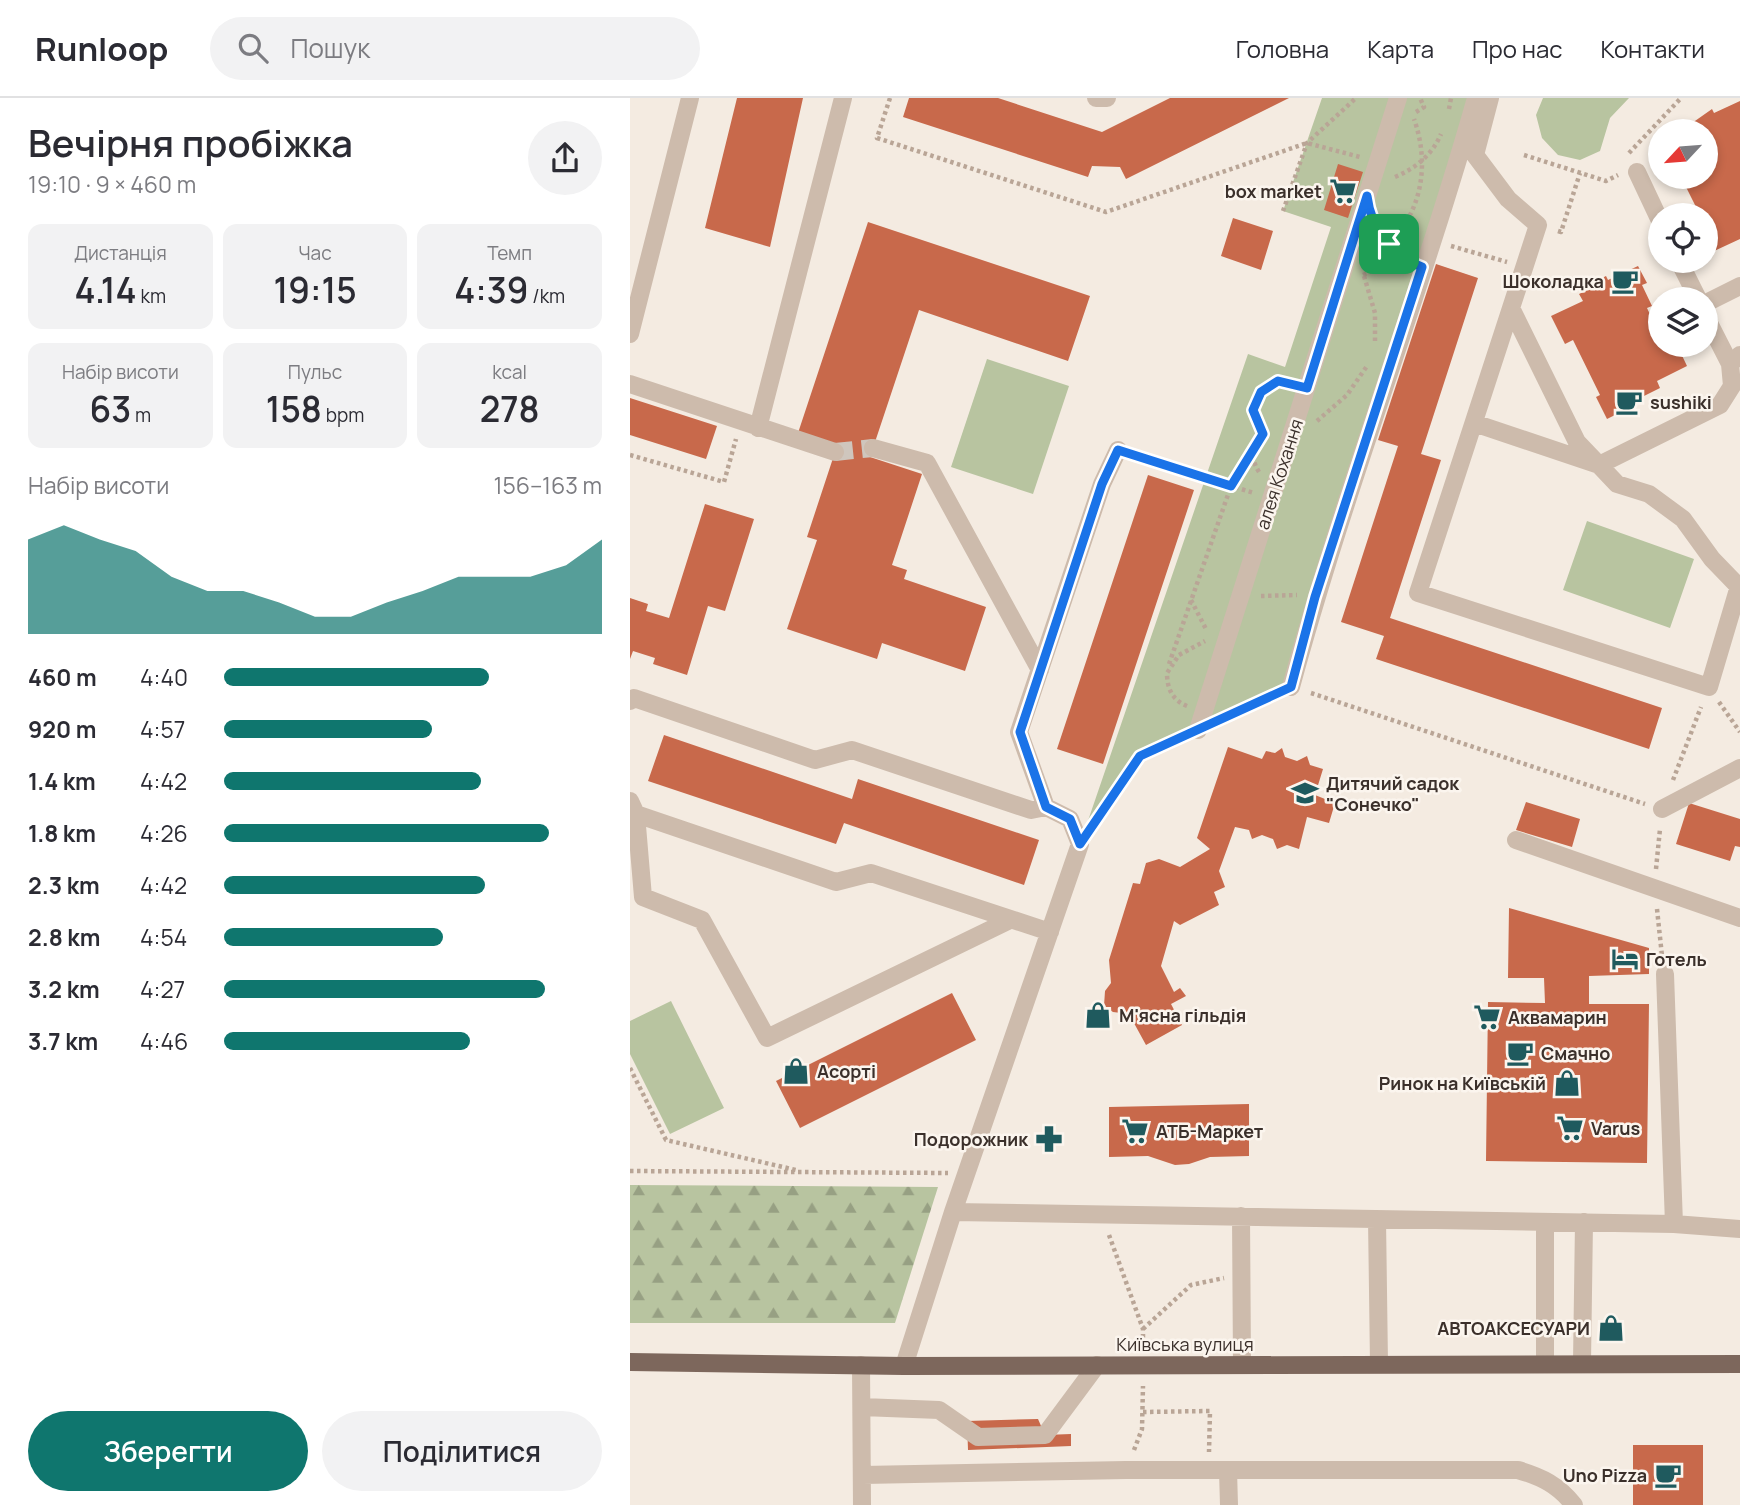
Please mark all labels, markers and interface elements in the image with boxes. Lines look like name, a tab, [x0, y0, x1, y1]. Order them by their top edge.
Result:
search box	[210, 17, 700, 80]
text: Runloop	[35, 26, 168, 71]
icon: search	[234, 29, 272, 67]
text: Пошук	[290, 30, 370, 66]
text: Головна	[1236, 32, 1329, 65]
text: Карта	[1367, 32, 1434, 65]
text: Про нас	[1472, 32, 1563, 65]
text: Контакти	[1601, 32, 1705, 65]
text: Вечірня пробіжка	[28, 116, 353, 168]
north arrow	[1648, 119, 1718, 189]
map controls	[1648, 119, 1718, 357]
button: share	[528, 121, 602, 195]
text: 19:10 · 9 × 460 m	[28, 168, 196, 200]
supermarket icon: box market	[1328, 176, 1358, 206]
place label: box market	[1225, 179, 1322, 203]
button: locate	[1648, 203, 1718, 273]
pin	[1359, 214, 1419, 274]
icon: arrive	[1370, 225, 1408, 263]
text: Дистанція	[74, 240, 167, 266]
text: Час	[298, 240, 332, 266]
text: Темп	[487, 240, 532, 266]
text: 4.14	[75, 266, 137, 314]
text: 19:15	[273, 266, 357, 314]
text: 4:39	[454, 266, 528, 314]
cafe icon: Шоколадка	[1610, 266, 1640, 296]
place label: Шоколадка	[1502, 269, 1604, 293]
text: km	[137, 283, 166, 309]
text: /km	[528, 283, 565, 309]
button: layers	[1648, 287, 1718, 357]
text: Набір висоти	[62, 359, 179, 385]
text: Пульс	[288, 359, 342, 385]
text: kcal	[492, 359, 527, 385]
text: 63	[89, 385, 131, 433]
text: 158	[266, 385, 322, 433]
text: 278	[480, 385, 540, 433]
cafe icon: sushiki	[1614, 387, 1644, 417]
place label: sushiki	[1650, 390, 1712, 414]
text: m	[131, 402, 151, 428]
text: bpm	[322, 402, 364, 428]
street label: алея Кохання	[1250, 416, 1308, 532]
text: Набір висоти	[28, 469, 169, 501]
text: 156–163 m	[493, 469, 602, 501]
text: 460 m	[28, 661, 97, 693]
text: 4:40	[140, 661, 188, 693]
text: 920 m	[28, 713, 96, 745]
text: 4:57	[140, 713, 185, 745]
text: 1.4 km	[28, 765, 96, 797]
text: 4:42	[140, 765, 187, 797]
place label: Дитячий садок "Сонечко"	[1326, 771, 1460, 816]
school or university icon: Дитячий садок "Сонечко"	[1290, 778, 1320, 808]
text: 1.8 km	[28, 817, 96, 849]
text: 4:26	[140, 817, 188, 849]
text: 2.3 km	[28, 869, 100, 901]
text: 4:42	[140, 869, 187, 901]
text: 2.8 km	[28, 921, 100, 953]
text: 4:54	[140, 921, 187, 953]
hotel icon: Готель	[1610, 944, 1640, 974]
place label: Готель	[1646, 947, 1707, 971]
text: 3.2 km	[28, 973, 100, 1005]
text: 4:27	[140, 973, 185, 1005]
shop icon: М'ясна гільдія	[1083, 1000, 1113, 1030]
supermarket icon: Аквамарин	[1472, 1002, 1502, 1032]
place label: М'ясна гільдія	[1119, 1003, 1246, 1027]
place label: Аквамарин	[1508, 1005, 1607, 1029]
text: 3.7 km	[28, 1025, 98, 1057]
text: 4:46	[140, 1025, 188, 1057]
cafe icon: Смачно	[1505, 1038, 1535, 1068]
place label: Смачно	[1541, 1041, 1610, 1065]
shop icon: Асорті	[781, 1056, 811, 1086]
place label: Асорті	[817, 1059, 876, 1083]
shop icon: Ринок на Київській	[1552, 1068, 1582, 1098]
place label: Ринок на Київській	[1379, 1071, 1546, 1095]
supermarket icon: Varus	[1555, 1113, 1585, 1143]
supermarket icon: АТБ-Маркет	[1120, 1116, 1150, 1146]
place label: Varus	[1591, 1116, 1641, 1140]
place label: АТБ-Маркет	[1156, 1119, 1264, 1143]
pharmacy icon: Подорожник	[1034, 1124, 1064, 1154]
place label: Подорожник	[914, 1127, 1029, 1151]
shop icon: АВТОАКСЕСУАРИ	[1596, 1313, 1626, 1343]
place label: АВТОАКСЕСУАРИ	[1437, 1316, 1590, 1340]
street label: Київська вулиця	[1116, 1332, 1254, 1356]
button: Зберегти	[28, 1411, 308, 1491]
button: Поділитися	[322, 1411, 602, 1491]
cafe icon: Uno Pizza	[1653, 1460, 1683, 1490]
place label: Uno Pizza	[1563, 1463, 1647, 1487]

